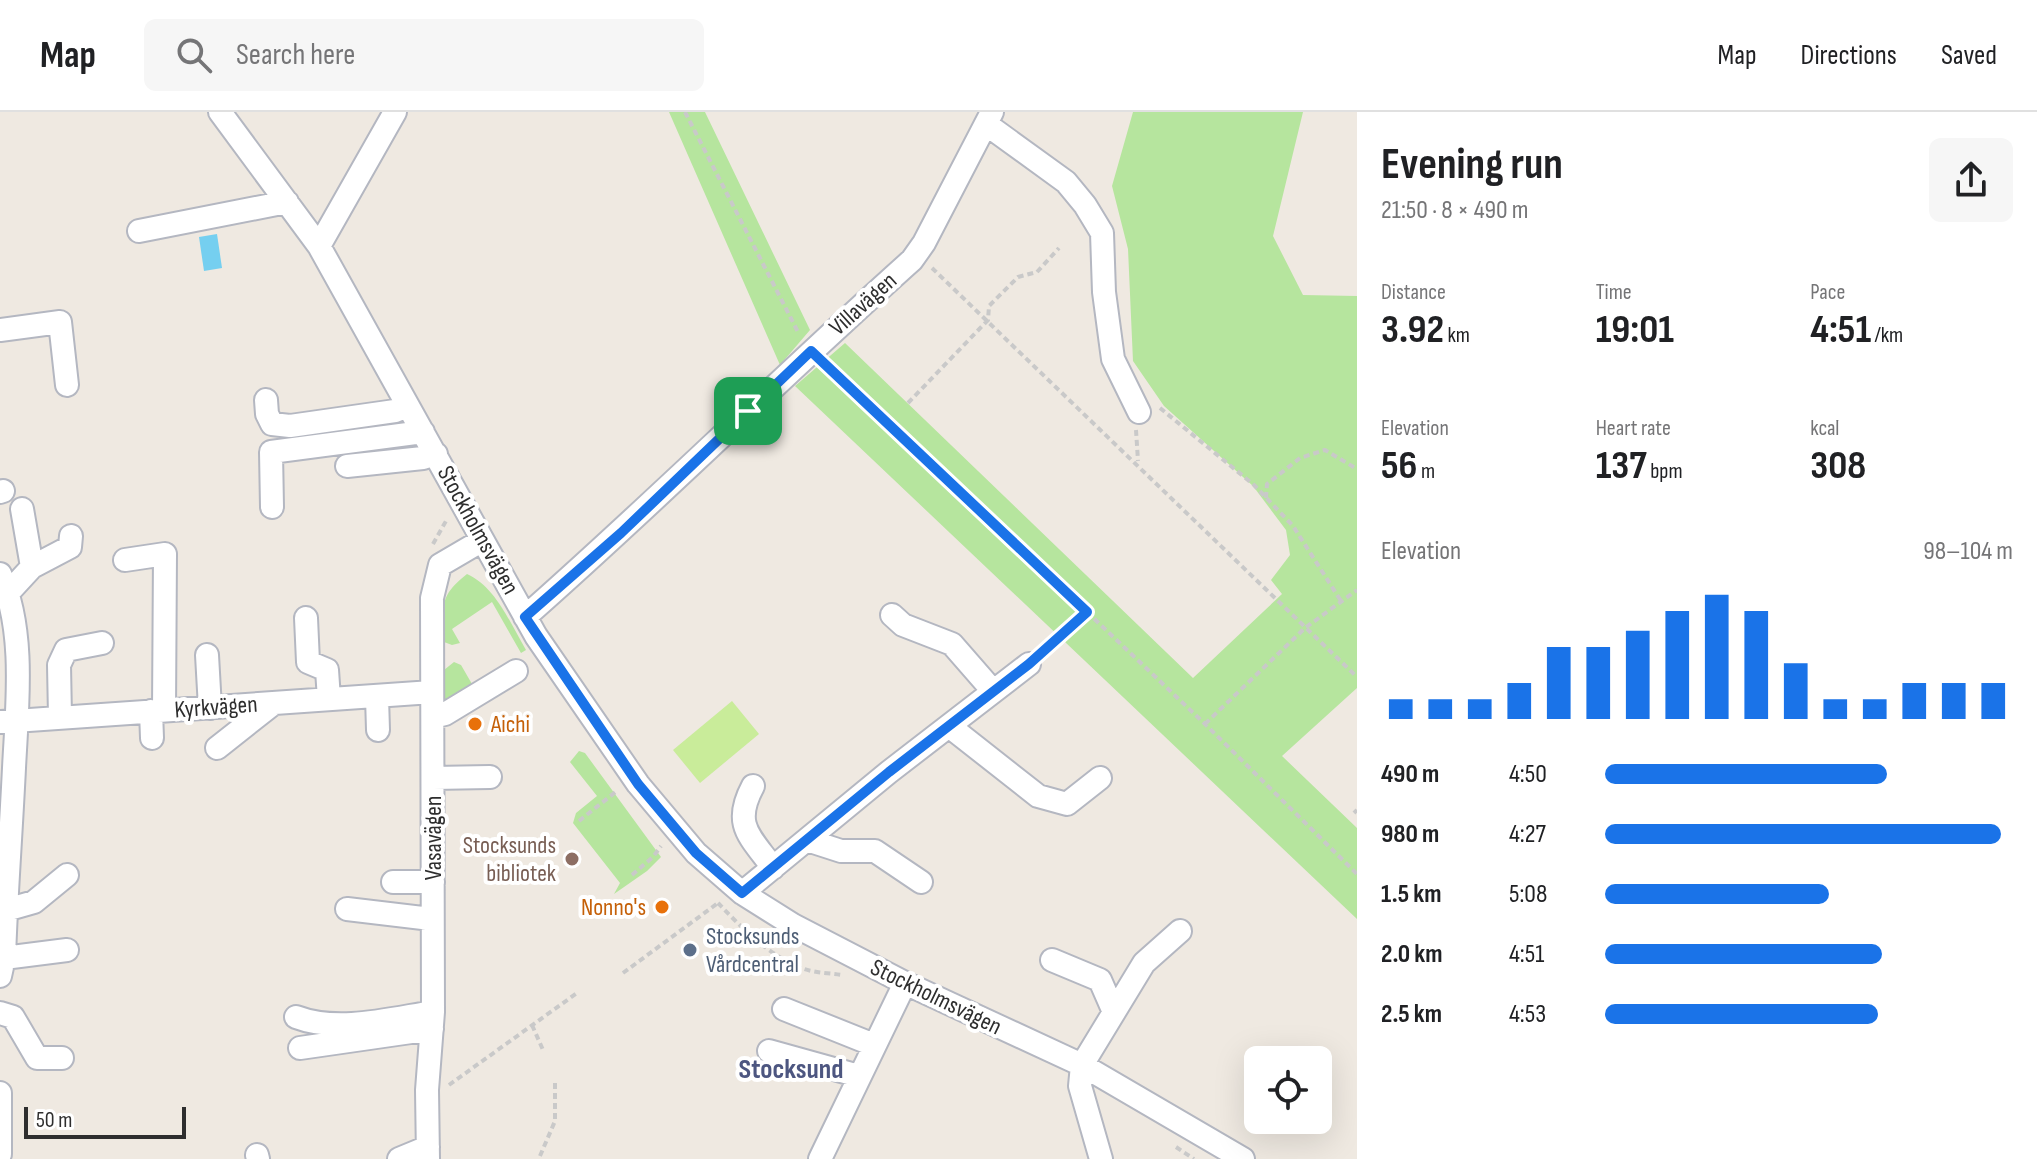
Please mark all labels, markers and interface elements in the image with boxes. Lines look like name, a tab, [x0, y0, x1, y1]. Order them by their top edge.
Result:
search box	[144, 19, 704, 91]
text: Map	[40, 33, 96, 78]
icon: search	[172, 33, 216, 77]
text: Search here	[236, 37, 355, 73]
text: Map	[1718, 39, 1757, 72]
text: Directions	[1801, 39, 1897, 72]
text: Saved	[1941, 39, 1997, 72]
text: Evening run	[1381, 138, 1563, 191]
button: share	[1929, 138, 2013, 222]
text: 21:50 · 8 × 490 m	[1381, 195, 1529, 226]
street label: Villavägen	[823, 266, 903, 342]
text: Distance	[1381, 279, 1446, 306]
text: Time	[1596, 279, 1632, 306]
text: Pace	[1810, 279, 1845, 306]
text: 3.92	[1381, 306, 1444, 354]
text: 19:01	[1596, 306, 1674, 354]
text: 4:51	[1810, 306, 1871, 354]
text: km	[1444, 322, 1470, 349]
text: /km	[1871, 322, 1903, 349]
pin	[714, 377, 782, 445]
icon: arrive	[726, 389, 770, 433]
text: Elevation	[1381, 415, 1449, 442]
text: Heart rate	[1596, 415, 1671, 442]
text: kcal	[1810, 415, 1839, 442]
text: 56	[1381, 442, 1417, 490]
text: 137	[1596, 442, 1647, 490]
text: 308	[1810, 442, 1866, 490]
text: m	[1417, 458, 1435, 485]
text: bpm	[1647, 458, 1683, 485]
street label: Stockholmsvägen	[431, 461, 525, 599]
text: Elevation	[1381, 536, 1461, 567]
text: 98–104 m	[1923, 536, 2013, 567]
street label: Kyrkvägen	[174, 690, 258, 724]
place label: Aichi	[490, 710, 530, 739]
marker: Aichi	[466, 715, 484, 733]
text: 490 m	[1381, 759, 1439, 790]
text: 4:50	[1509, 759, 1547, 790]
street label: Vasavägen	[419, 796, 448, 880]
text: 980 m	[1381, 819, 1439, 850]
text: 4:27	[1509, 819, 1546, 850]
place label: Stocksunds bibliotek	[463, 831, 556, 888]
marker: Stocksunds bibliotek	[563, 850, 581, 868]
text: 1.5 km	[1381, 879, 1441, 910]
text: 5:08	[1509, 879, 1547, 910]
place label: Nonno's	[581, 893, 646, 922]
marker: Nonno's	[653, 898, 671, 916]
place label: Stocksunds Vårdcentral	[706, 922, 799, 979]
text: 2.0 km	[1381, 939, 1442, 970]
text: 4:51	[1509, 939, 1544, 970]
marker: Stocksunds Vårdcentral	[681, 941, 699, 959]
street label: Stockholmsvägen	[866, 953, 1006, 1041]
text: 2.5 km	[1381, 999, 1442, 1030]
text: 4:53	[1509, 999, 1546, 1030]
map controls	[1244, 1046, 1332, 1134]
button: locate	[1244, 1046, 1332, 1134]
district label: Stocksund	[739, 1053, 843, 1086]
scale bar	[24, 1103, 186, 1139]
text: 50 m	[36, 1107, 72, 1134]

